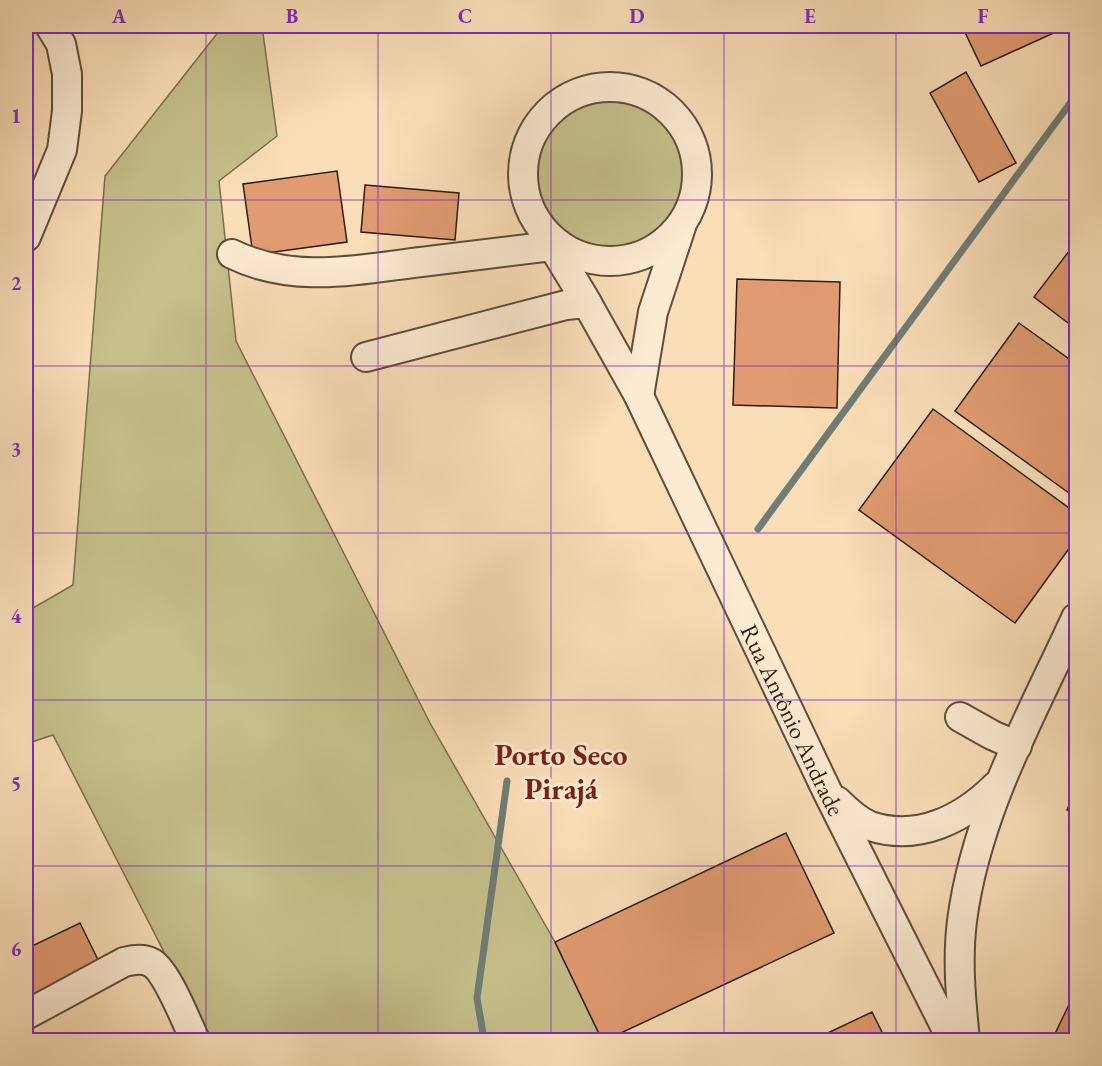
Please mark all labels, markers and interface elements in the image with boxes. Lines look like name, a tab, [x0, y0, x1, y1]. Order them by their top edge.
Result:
text: A	[111, 3, 127, 29]
text: B	[286, 3, 298, 29]
text: C	[458, 3, 472, 29]
text: D	[629, 3, 645, 29]
text: E	[804, 3, 816, 29]
text: F	[978, 3, 989, 29]
text: 1	[11, 103, 21, 129]
text: 2	[11, 270, 22, 296]
text: 3	[11, 436, 21, 462]
text: 4	[11, 603, 22, 629]
street label: Rua Antônio Andrade	[734, 619, 852, 821]
district label: Porto Seco Pirajá	[494, 735, 628, 808]
text: 5	[11, 770, 21, 796]
text: 6	[11, 936, 22, 962]

